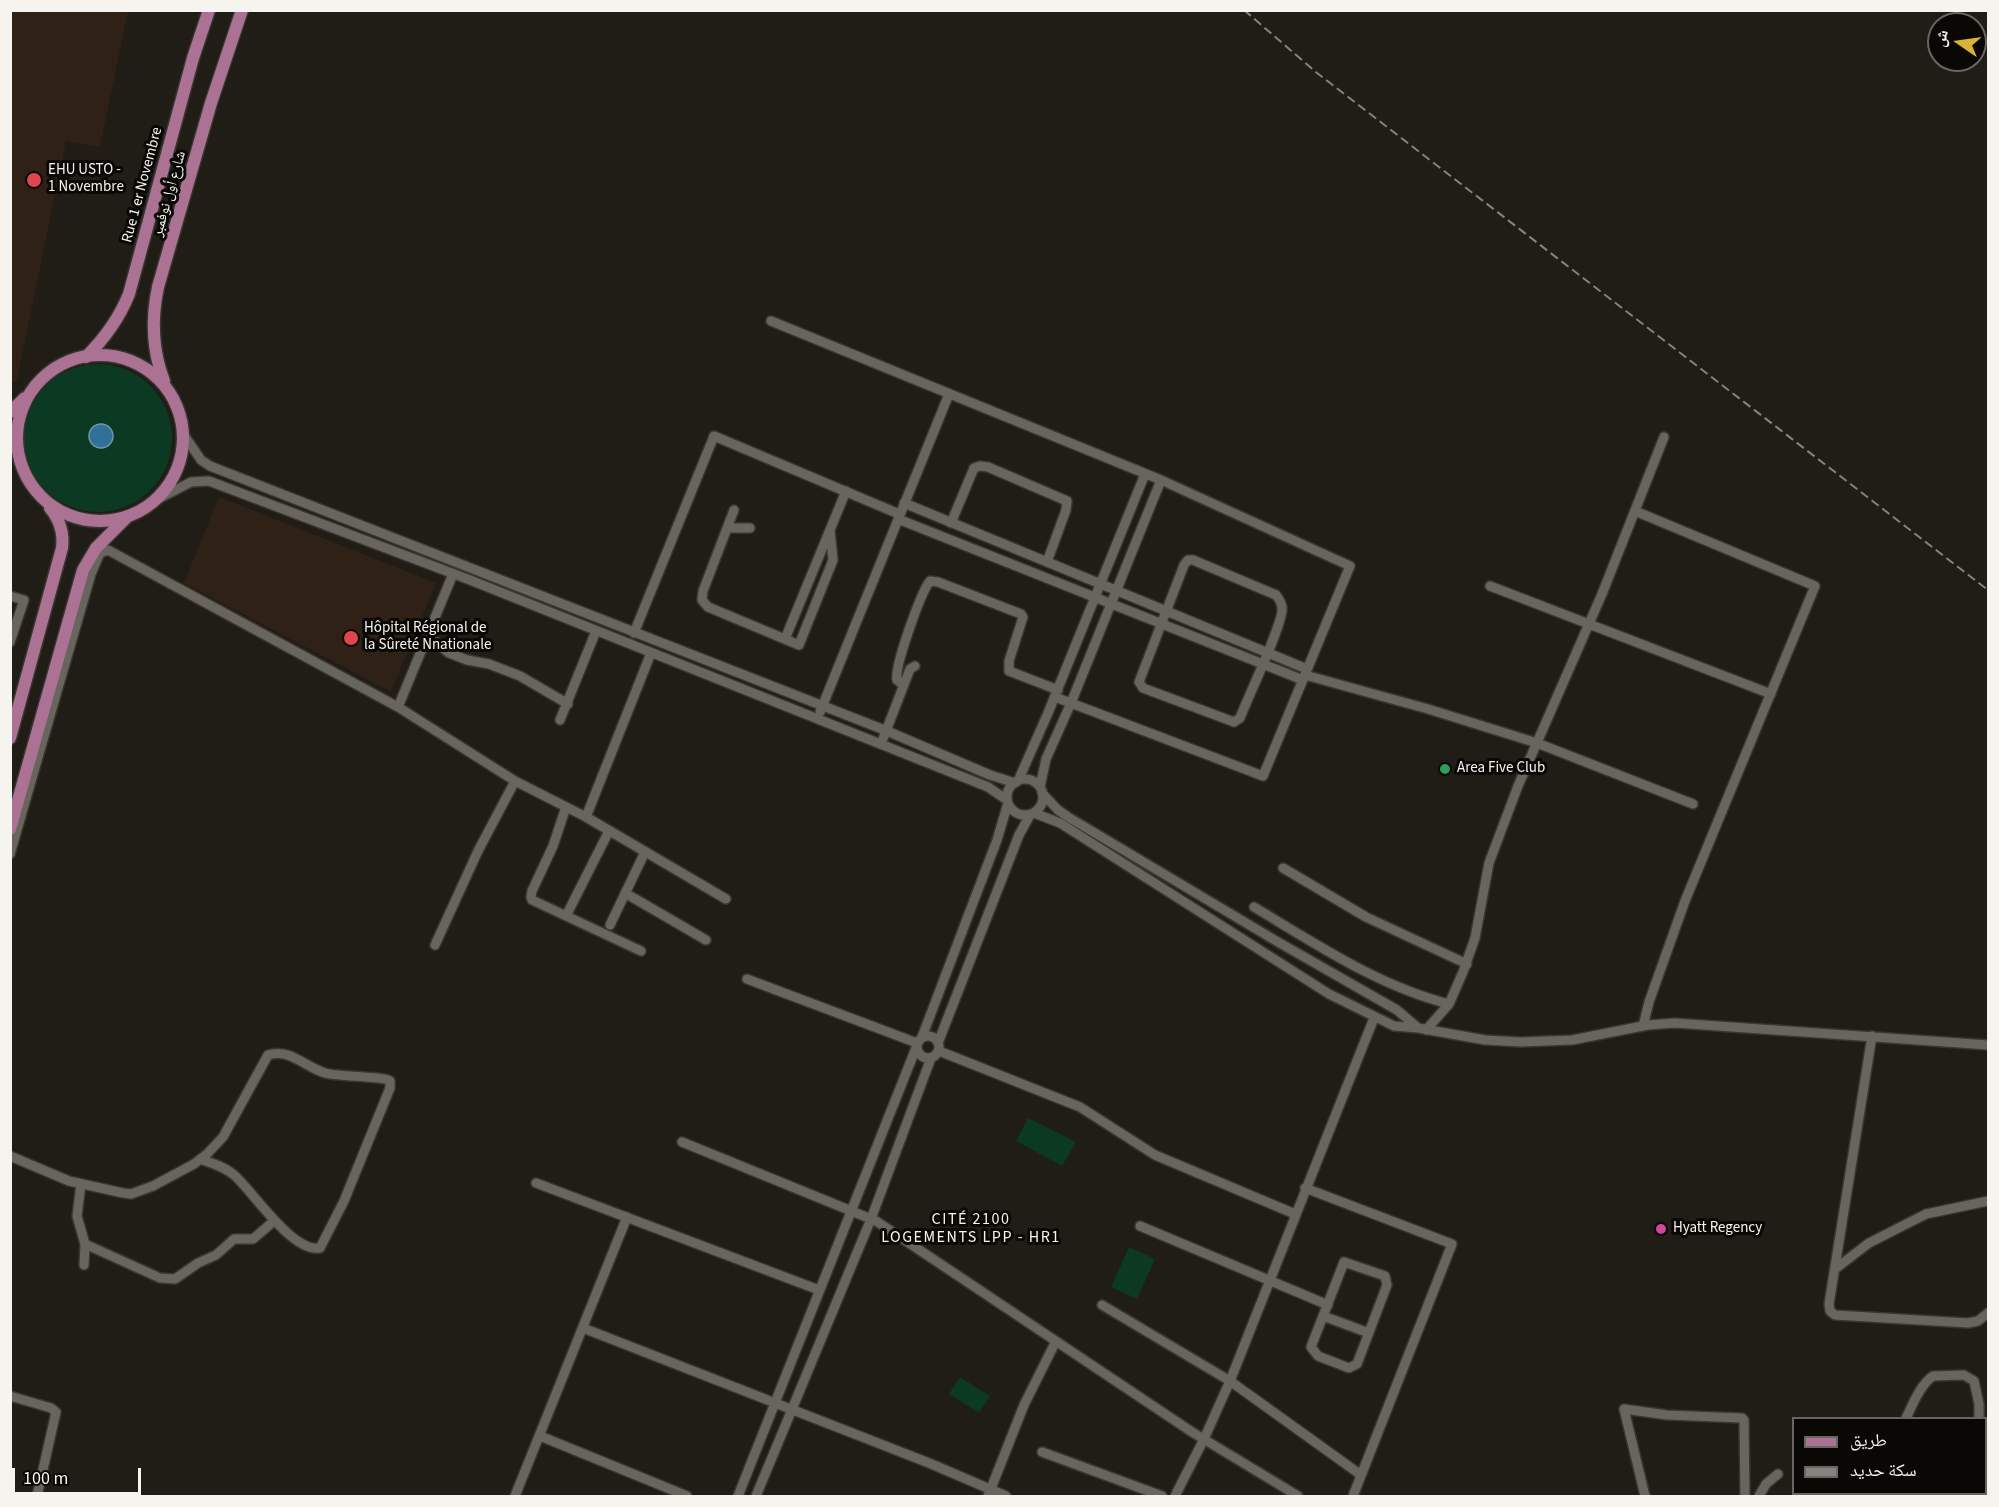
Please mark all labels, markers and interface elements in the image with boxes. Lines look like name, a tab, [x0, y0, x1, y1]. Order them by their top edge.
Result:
north arrow	[1927, 12, 1987, 72]
text: ش	[1929, 28, 1954, 49]
street label: Rue 1 er Novembre	[119, 125, 167, 245]
street label: شارع أول نوفمبر	[149, 149, 191, 239]
place label: EHU USTO - 1 Novembre	[48, 162, 124, 197]
marker: EHU USTO - 1 Novembre	[25, 171, 43, 189]
place label: Hôpital Régional de la Sûreté Nnationale	[364, 620, 491, 655]
marker: Hôpital Régional de la Sûreté Nnationale	[342, 629, 360, 647]
place label: Area Five Club	[1457, 760, 1545, 778]
marker: Area Five Club	[1438, 762, 1452, 776]
district label: CITÉ 2100 LOGEMENTS LPP - HR1	[881, 1210, 1061, 1248]
place label: Hyatt Regency	[1673, 1220, 1762, 1238]
marker: Hyatt Regency	[1654, 1222, 1668, 1236]
legend	[1792, 1417, 1987, 1495]
text: طريق	[1850, 1428, 1887, 1453]
scale bar	[15, 1456, 144, 1494]
text: سكة حديد	[1850, 1458, 1917, 1483]
text: 100 m	[23, 1466, 68, 1491]

